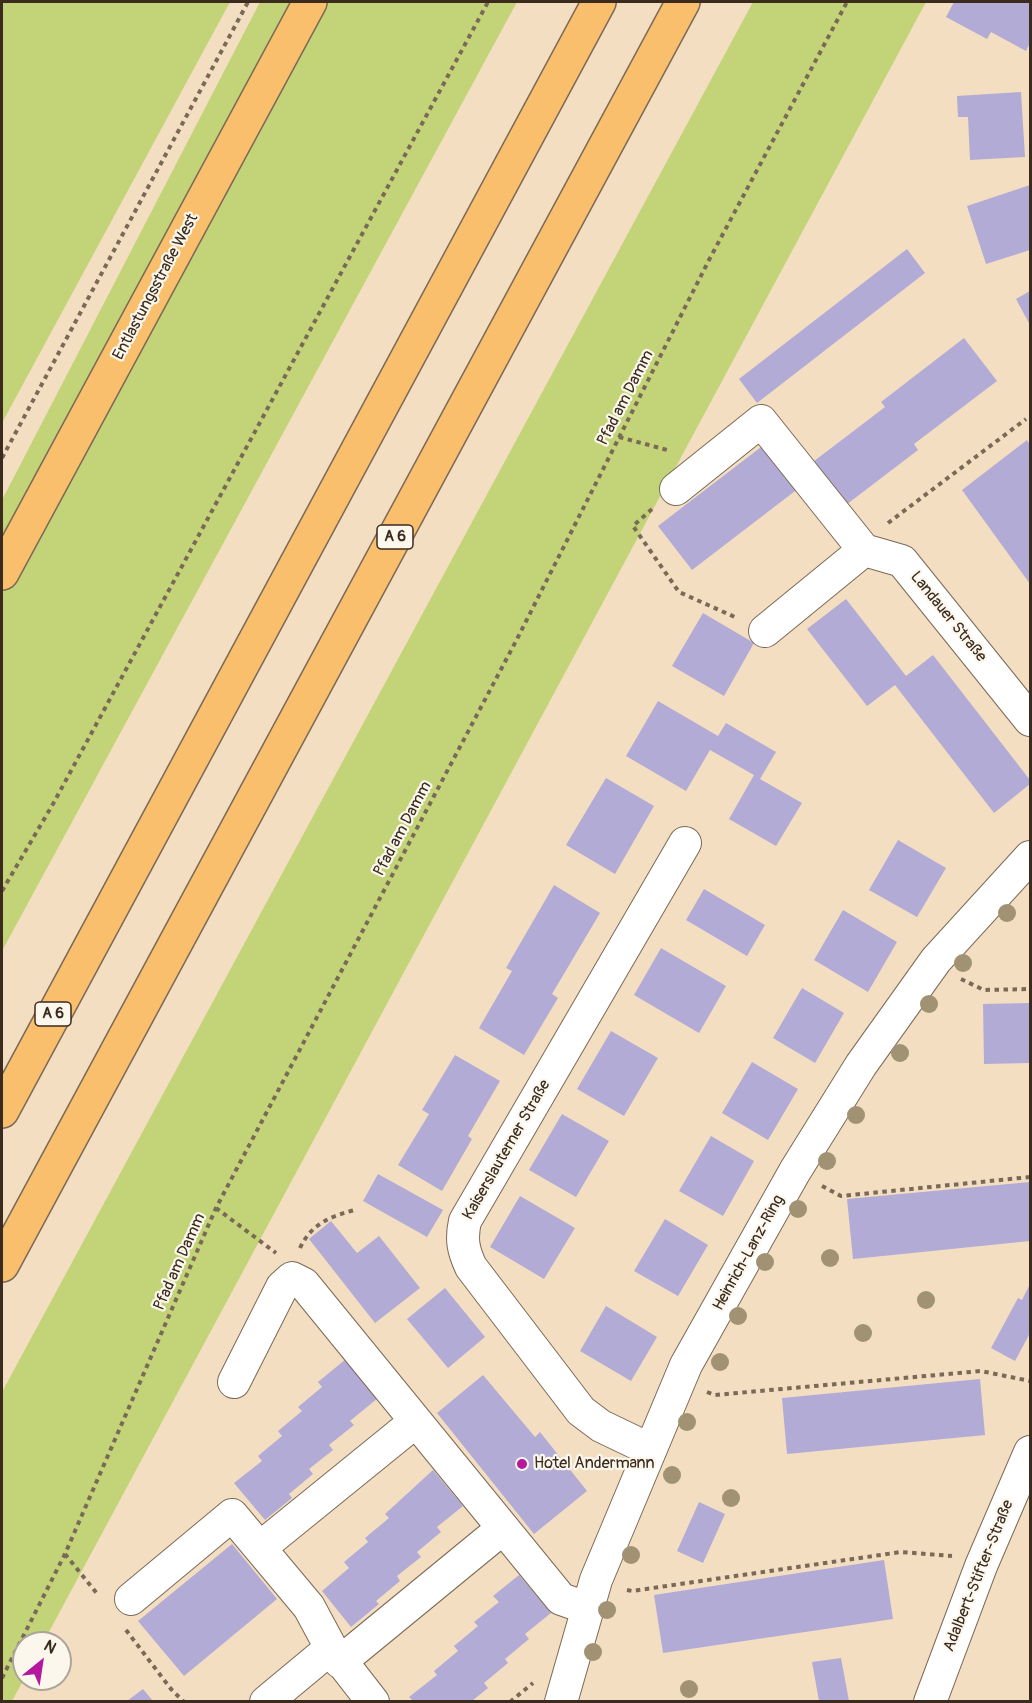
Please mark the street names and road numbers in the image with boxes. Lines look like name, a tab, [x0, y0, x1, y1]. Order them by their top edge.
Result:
street label: Entlastungsstraße West	[109, 211, 203, 363]
street label: Pfad am Damm	[594, 347, 658, 449]
road number: A 6	[377, 525, 413, 549]
street label: Landauer Straße	[906, 568, 990, 666]
street label: Pfad am Damm	[370, 778, 436, 880]
road number: A 6	[35, 1002, 71, 1026]
street label: Kaiserslauterner Straße	[459, 1077, 555, 1223]
street label: Heinrich-Lanz-Ring	[709, 1192, 789, 1314]
street label: Pfad am Damm	[150, 1210, 210, 1314]
street label: Adalbert-Stifter-Straße	[940, 1497, 1018, 1655]

